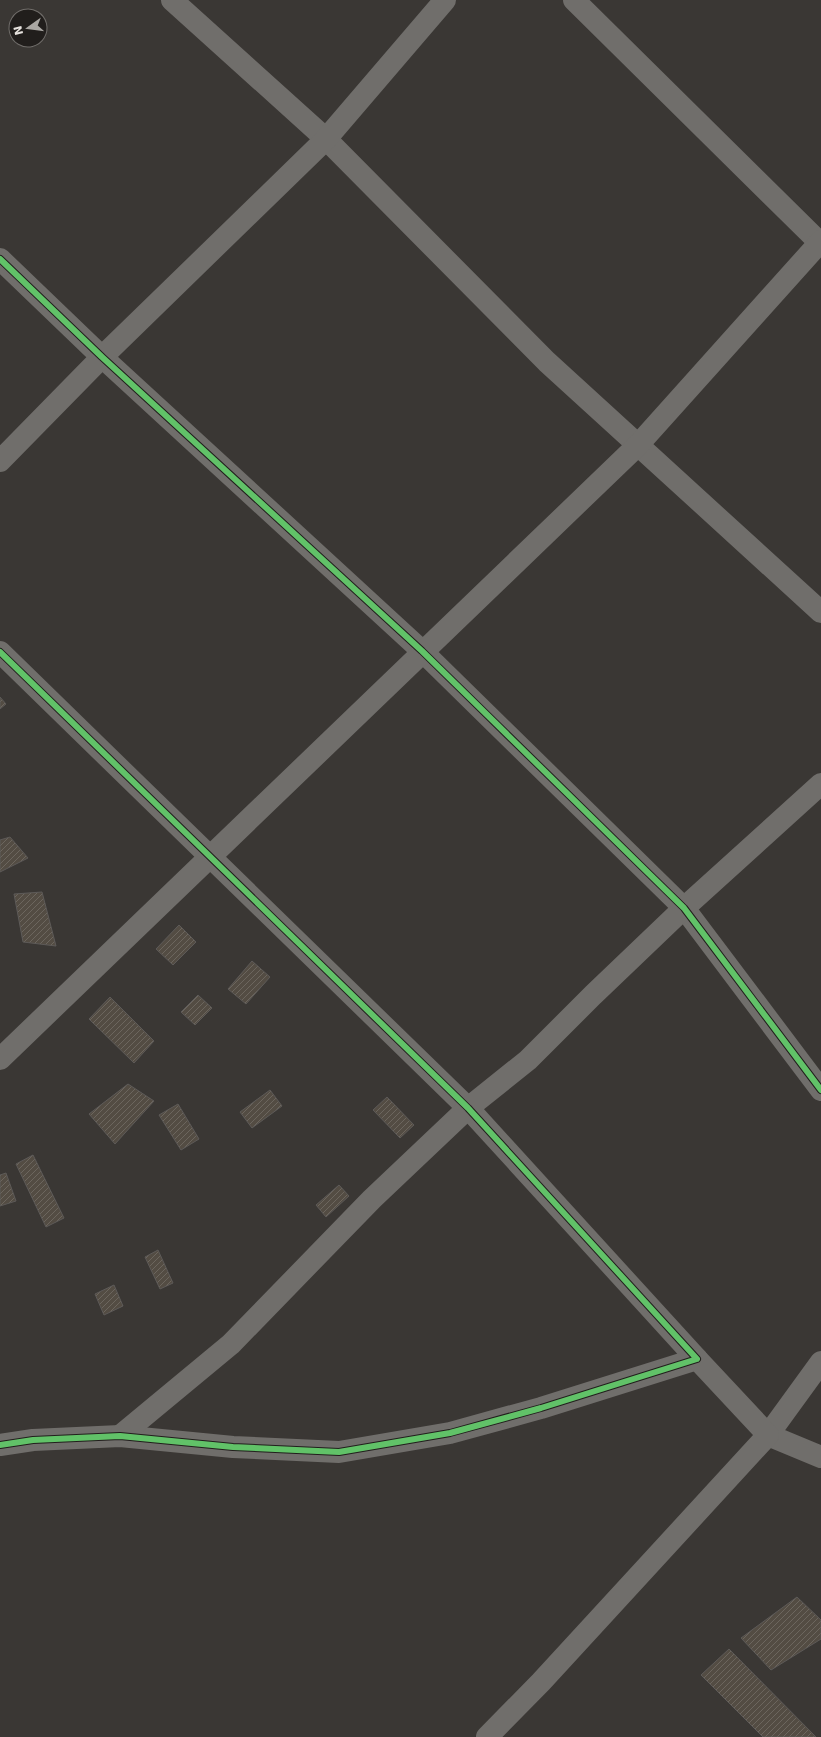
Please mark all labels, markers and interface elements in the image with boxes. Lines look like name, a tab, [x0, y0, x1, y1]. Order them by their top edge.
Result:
north arrow	[8, 8, 48, 48]
text: N	[11, 24, 26, 36]

